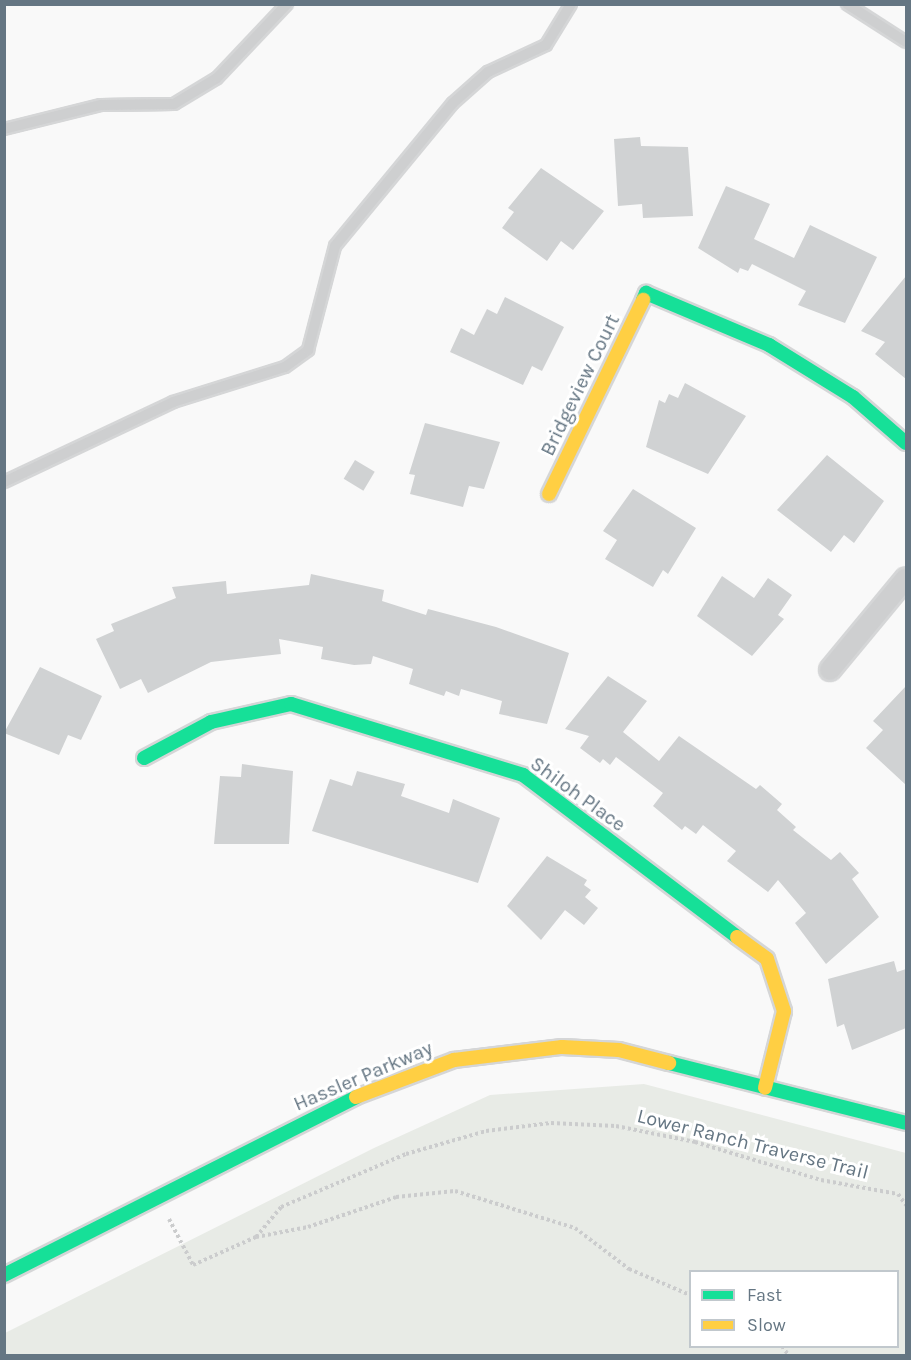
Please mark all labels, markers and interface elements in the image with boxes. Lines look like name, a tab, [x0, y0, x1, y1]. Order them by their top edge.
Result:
street label: Bridgeview Court	[535, 310, 625, 460]
street label: Shiloh Place	[526, 751, 630, 837]
street label: Hassler Parkway	[290, 1036, 436, 1116]
street label: Lower Ranch Traverse Trail	[635, 1104, 871, 1184]
legend	[689, 1270, 899, 1348]
text: Fast	[747, 1284, 782, 1306]
text: Slow	[747, 1314, 786, 1336]

